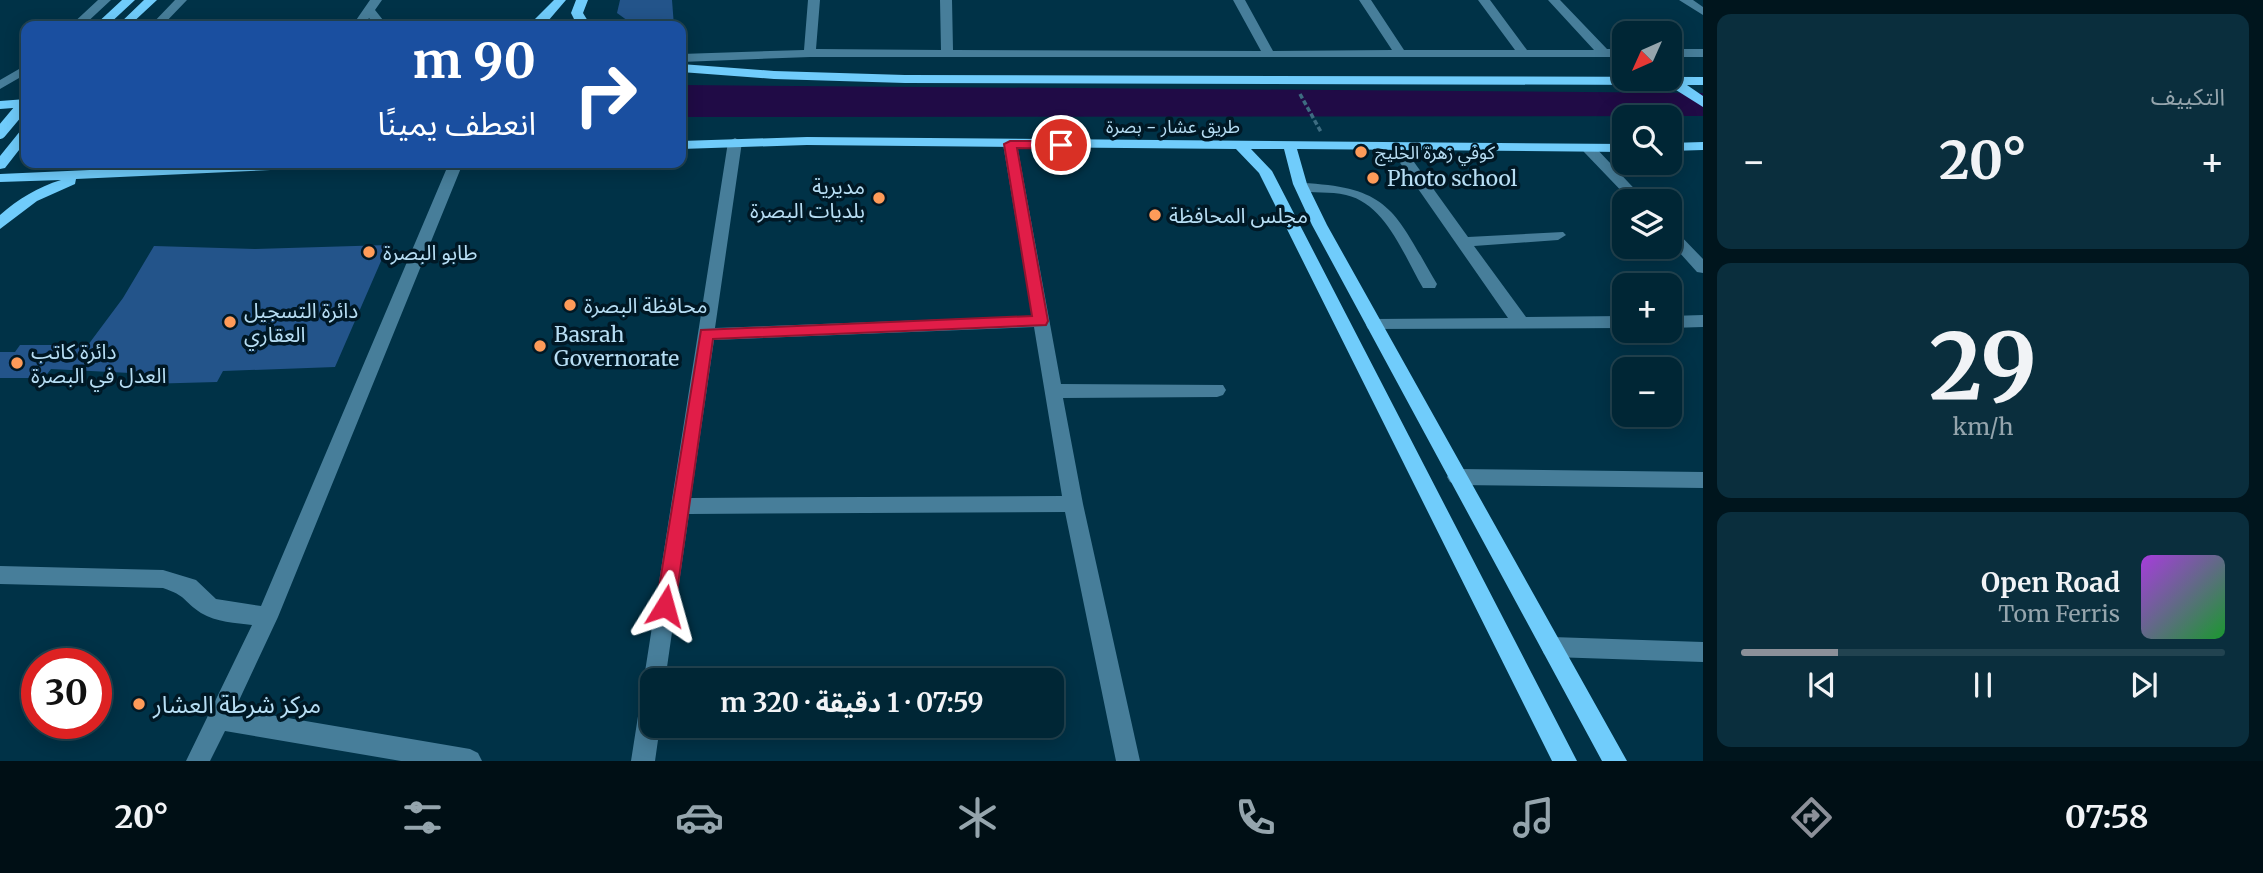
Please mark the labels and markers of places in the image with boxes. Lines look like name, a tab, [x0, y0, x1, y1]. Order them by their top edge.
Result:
pin	[1031, 115, 1091, 175]
place label: كوفي زهرة الخليج	[1375, 141, 1495, 166]
marker: كوفي زهرة الخليج	[1353, 144, 1369, 160]
place label: Photo school	[1387, 165, 1518, 192]
marker: Photo school	[1365, 170, 1381, 186]
place label: مديرية بلديات البصرة	[750, 173, 865, 224]
marker: مديرية بلديات البصرة	[871, 190, 887, 206]
place label: مجلس المحافظة	[1169, 202, 1308, 229]
marker: مجلس المحافظة	[1147, 207, 1163, 223]
place label: طابو البصرة	[383, 239, 477, 266]
marker: طابو البصرة	[361, 244, 377, 260]
place label: محافظة البصرة	[584, 292, 708, 319]
place label: دائرة التسجيل العقاري	[244, 297, 358, 350]
marker: محافظة البصرة	[562, 297, 578, 313]
marker: دائرة التسجيل العقاري	[222, 314, 238, 330]
place label: Basrah Governorate	[554, 321, 679, 372]
place label: دائرة كاتب العدل في البصرة	[31, 338, 167, 391]
marker: Basrah Governorate	[532, 338, 548, 354]
marker: دائرة كاتب العدل في البصرة	[9, 355, 25, 371]
place label: مركز شرطة العشار	[152, 689, 321, 720]
marker: مركز شرطة العشار	[131, 696, 147, 712]

